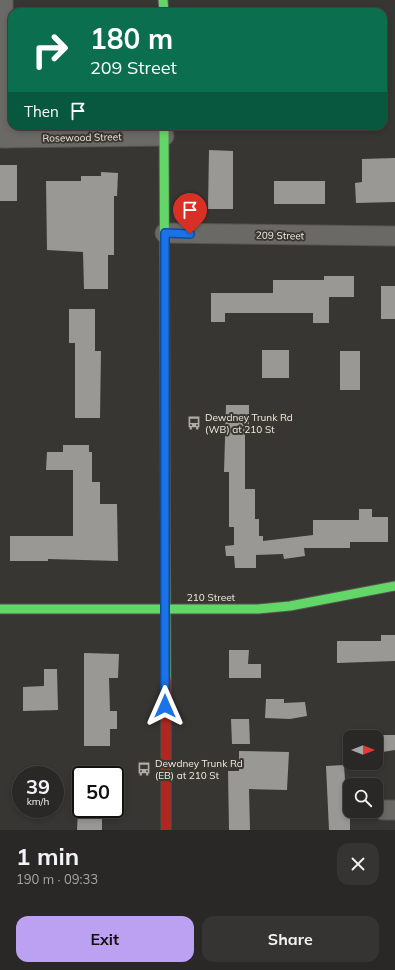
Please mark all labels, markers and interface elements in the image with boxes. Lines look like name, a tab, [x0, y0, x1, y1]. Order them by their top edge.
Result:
text: 180 m	[90, 21, 173, 56]
icon: right	[24, 24, 76, 76]
text: 209 Street	[90, 56, 177, 79]
icon: arrive	[67, 100, 89, 122]
text: Then	[24, 102, 59, 121]
street label: Rosewood Street	[42, 130, 122, 145]
pin	[173, 193, 207, 234]
icon: arrive	[179, 199, 201, 221]
street label: 209 Street	[256, 229, 305, 242]
place label: Dewdney Trunk Rd (WB) at 210 St	[205, 411, 293, 436]
bus stop icon: Dewdney Trunk Rd (WB) at 210 St	[186, 415, 202, 431]
street label: 210 Street	[187, 591, 236, 604]
position arrow	[144, 685, 186, 727]
north arrow	[343, 730, 383, 770]
map controls	[343, 730, 383, 818]
place label: Dewdney Trunk Rd (EB) at 210 St	[155, 757, 243, 782]
bus stop icon: Dewdney Trunk Rd (EB) at 210 St	[136, 761, 152, 777]
speed limit sign: 50	[72, 766, 124, 818]
text: 39	[26, 774, 50, 799]
button: search	[343, 778, 383, 818]
text: km/h	[27, 795, 49, 808]
text: 1 min	[16, 841, 79, 871]
button: close	[337, 843, 379, 885]
text: 190 m · 09:33	[16, 871, 98, 887]
button: Exit	[16, 916, 194, 962]
button: Share	[202, 916, 379, 962]

